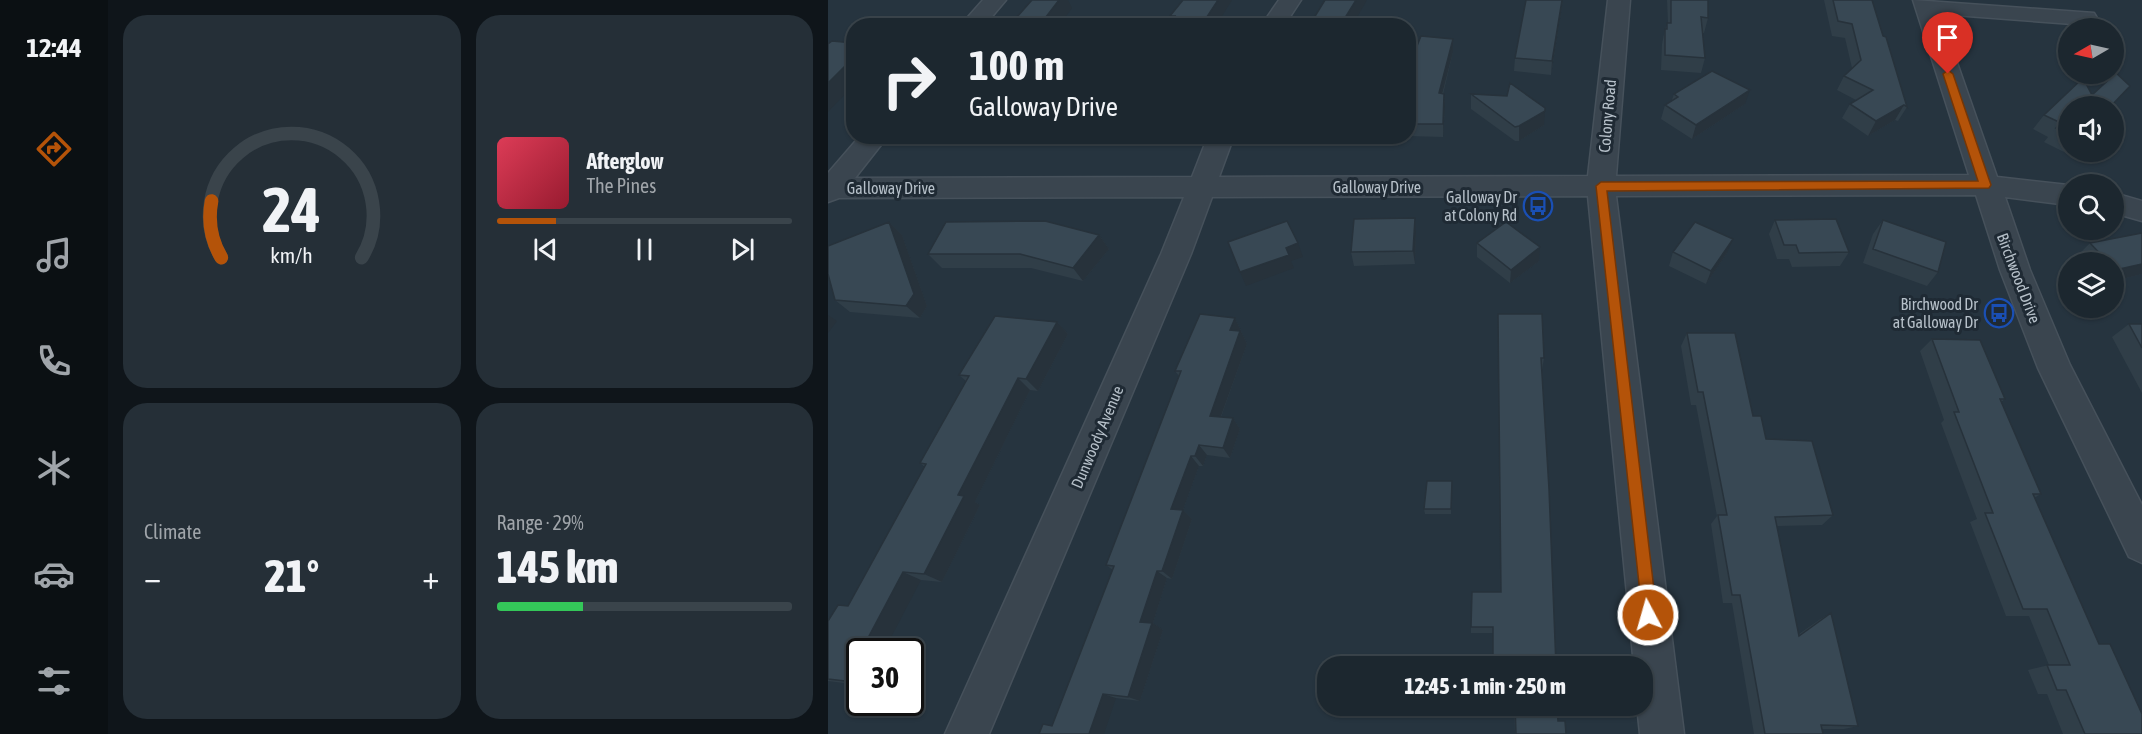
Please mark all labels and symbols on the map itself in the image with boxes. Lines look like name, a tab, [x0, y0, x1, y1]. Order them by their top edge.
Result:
pin	[1922, 12, 1973, 74]
north arrow	[2058, 18, 2124, 84]
street label: Colony Road	[1595, 79, 1620, 153]
street label: Galloway Drive	[1333, 178, 1421, 197]
street label: Galloway Drive	[847, 179, 935, 198]
place label: Galloway Dr at Colony Rd	[1444, 188, 1517, 225]
bus stop icon: Galloway Dr at Colony Rd	[1522, 190, 1554, 222]
street label: Birchwood Drive	[1994, 230, 2044, 326]
place label: Birchwood Dr at Galloway Dr	[1893, 295, 1978, 332]
bus stop icon: Birchwood Dr at Galloway Dr	[1983, 297, 2015, 329]
street label: Dunwoody Avenue	[1067, 383, 1128, 491]
position arrow	[1616, 583, 1680, 647]
speed limit sign: 30	[846, 638, 924, 716]

